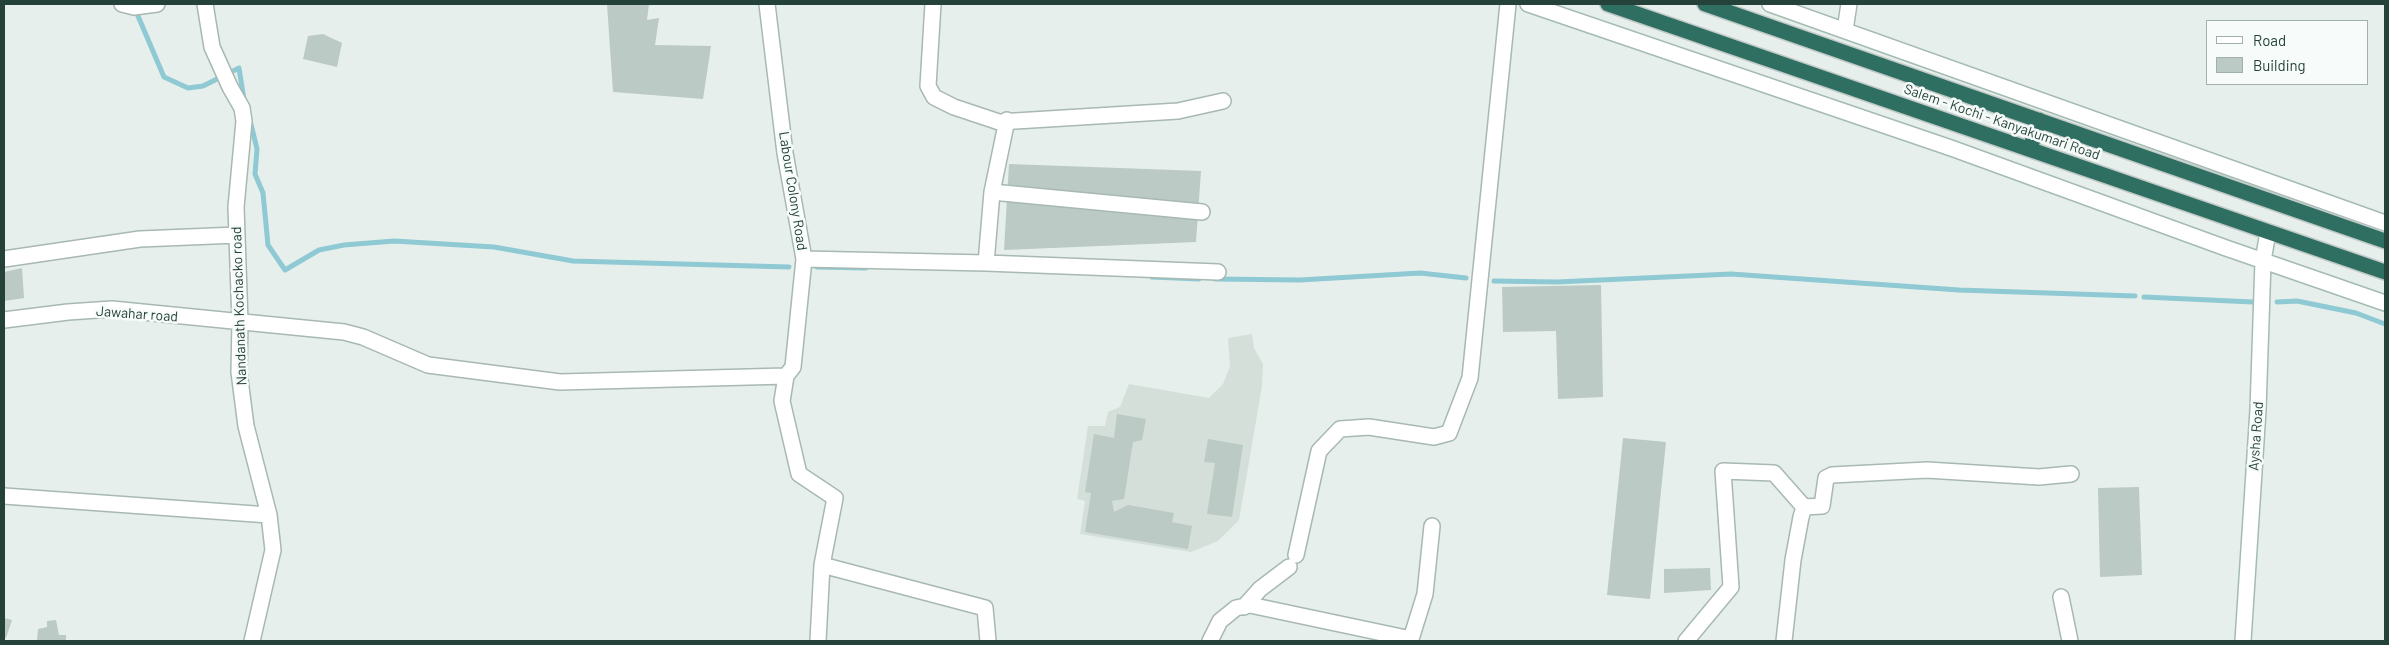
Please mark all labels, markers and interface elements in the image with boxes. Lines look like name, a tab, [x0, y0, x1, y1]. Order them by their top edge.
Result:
legend	[2206, 20, 2369, 85]
text: Road	[2253, 31, 2286, 49]
text: Building	[2253, 56, 2306, 74]
street label: Salem - Kochi - Kanyakumari Road	[1902, 80, 2102, 164]
street label: Labour Colony Road	[775, 130, 811, 252]
street label: Nandanath Kochacko road	[228, 226, 250, 386]
street label: Jawahar road	[95, 303, 179, 325]
street label: Aysha Road	[2245, 401, 2267, 471]

